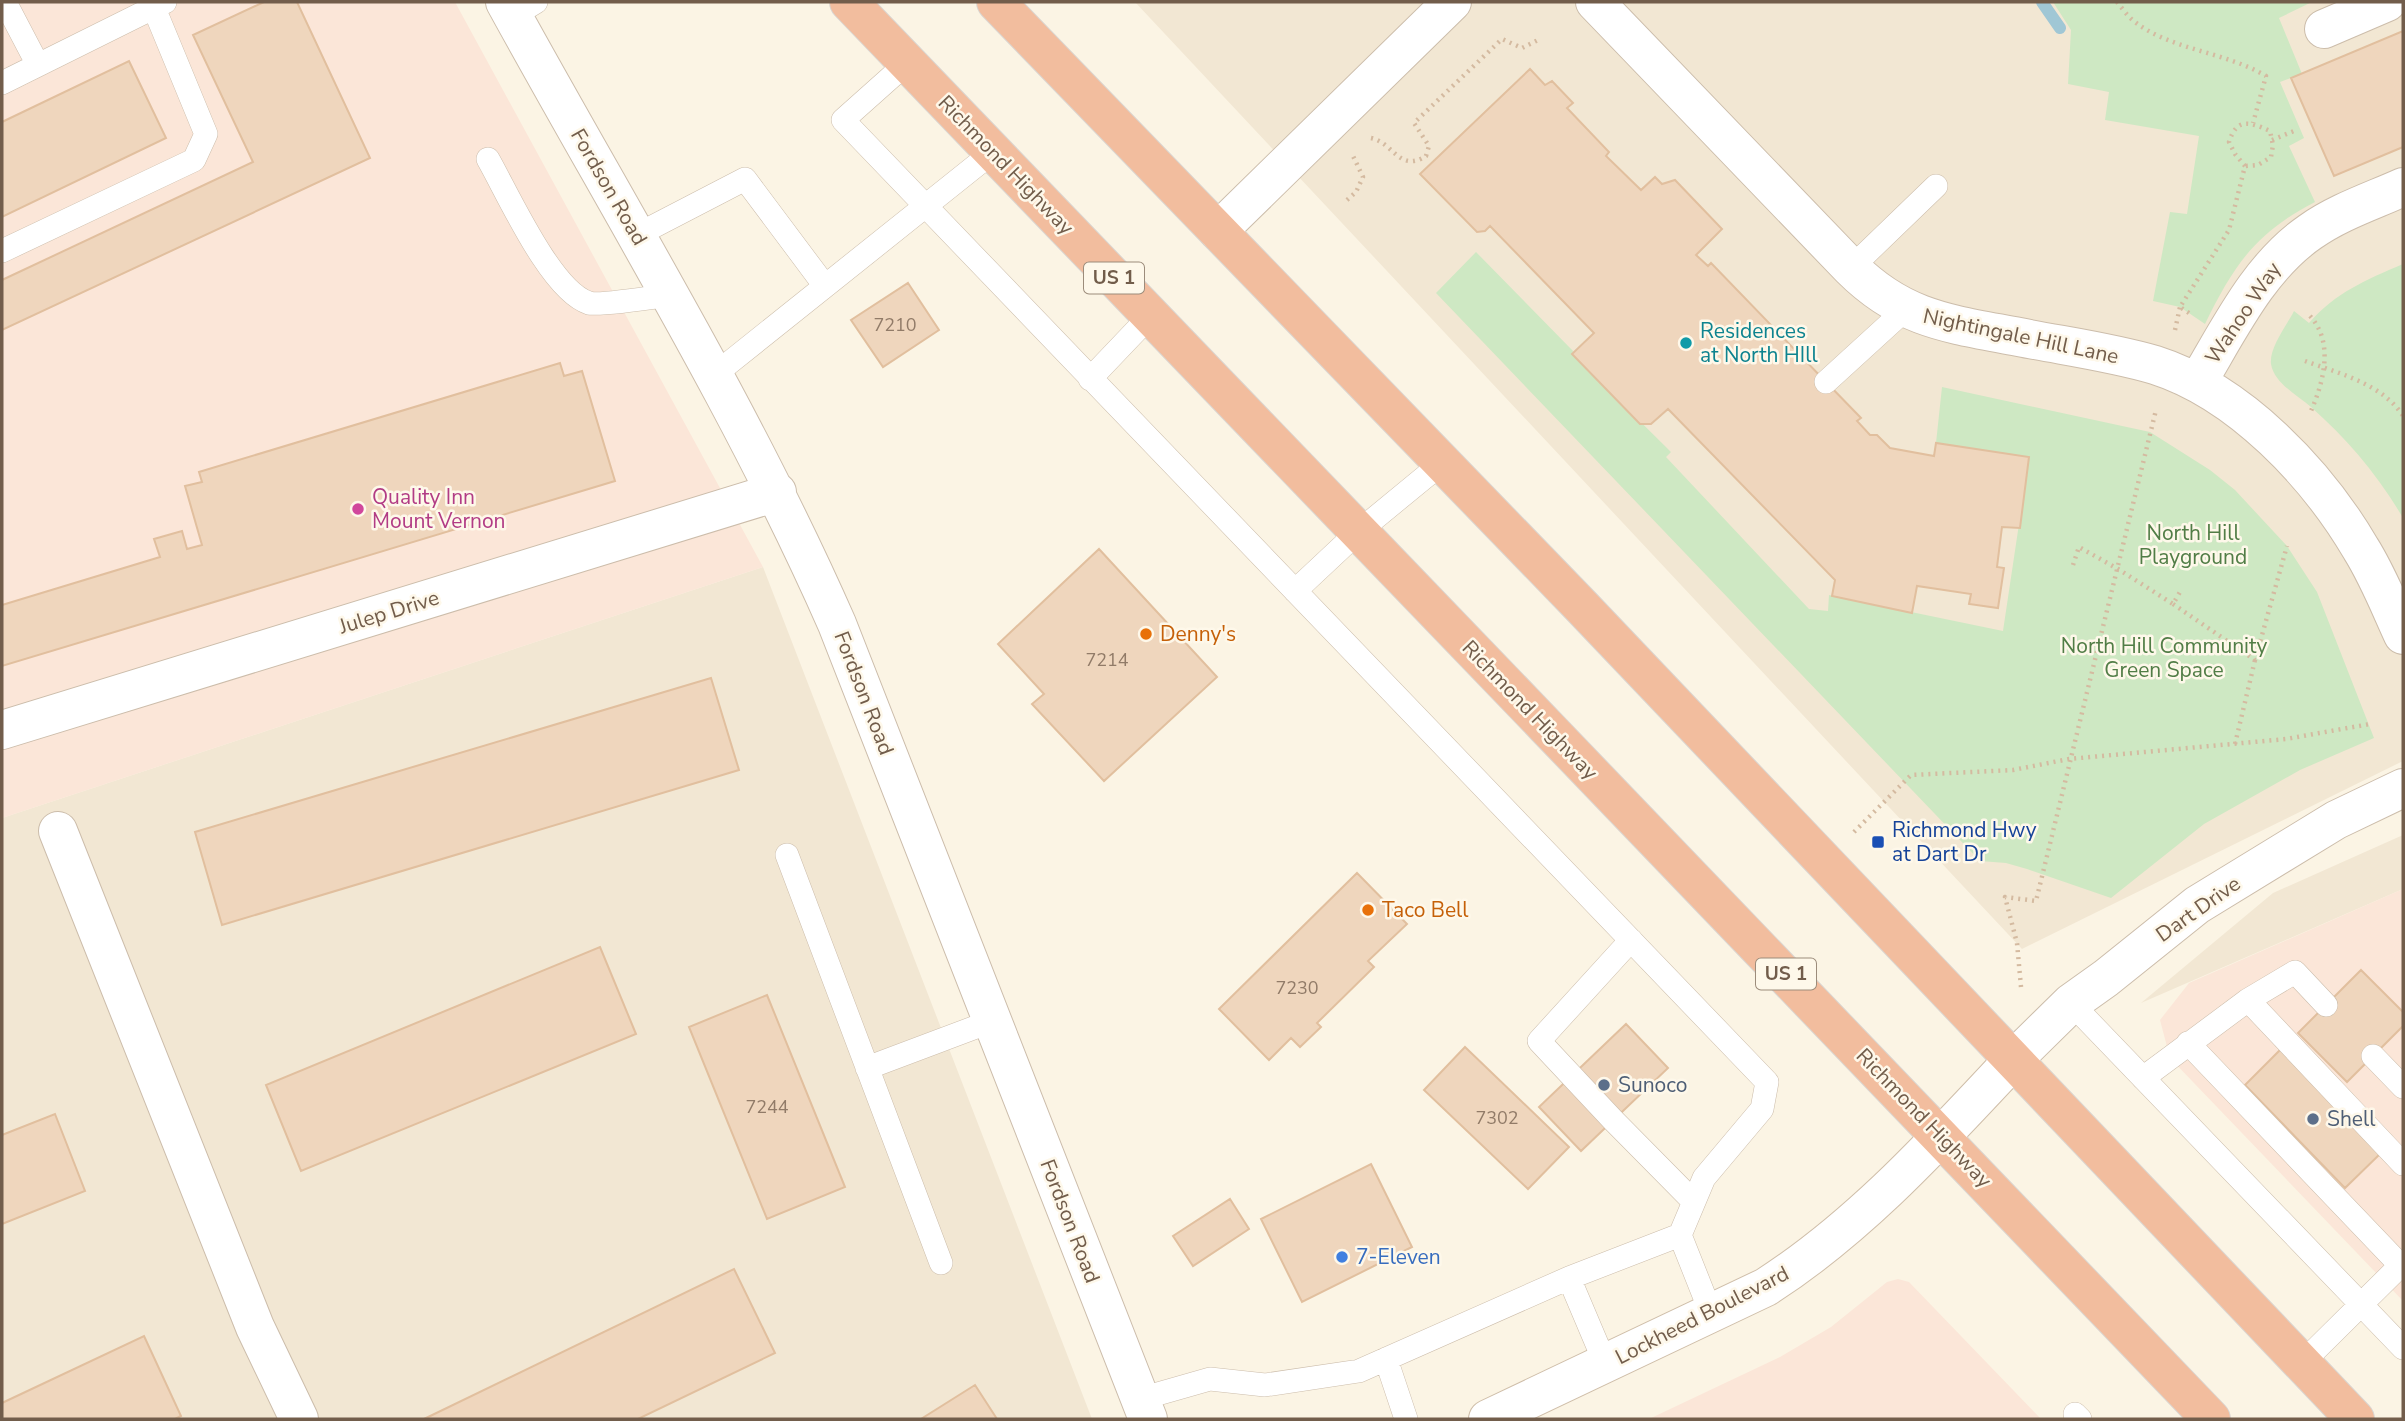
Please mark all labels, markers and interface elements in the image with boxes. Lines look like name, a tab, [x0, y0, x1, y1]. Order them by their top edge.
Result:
street label: Richmond Highway	[932, 89, 1080, 241]
street label: Fordson Road	[564, 124, 654, 250]
street label: Wahoo Way	[2199, 256, 2288, 370]
road number: US 1	[1084, 262, 1144, 294]
street label: Nightingale Hill Lane	[1921, 302, 2121, 370]
house number: 7210	[873, 313, 917, 337]
place label: Residences at North HIll	[1700, 317, 1818, 369]
marker: Residences at North HIll	[1678, 335, 1694, 351]
place label: Quality Inn Mount Vernon	[372, 483, 506, 535]
marker: Quality Inn Mount Vernon	[350, 501, 366, 517]
park label: North Hill Playground	[2139, 519, 2247, 571]
street label: Julep Drive	[335, 584, 442, 641]
place label: Denny's	[1160, 620, 1236, 648]
marker: Denny's	[1138, 626, 1154, 642]
street label: Fordson Road	[828, 627, 900, 759]
park label: North Hill Community Green Space	[2061, 632, 2267, 684]
street label: Richmond Highway	[1456, 634, 1604, 786]
house number: 7214	[1085, 648, 1129, 672]
place label: Richmond Hwy at Dart Dr	[1892, 816, 2037, 868]
marker: Richmond Hwy at Dart Dr	[1870, 834, 1886, 850]
street label: Dart Drive	[2150, 870, 2246, 948]
place label: Taco Bell	[1382, 896, 1469, 924]
marker: Taco Bell	[1360, 902, 1376, 918]
road number: US 1	[1756, 958, 1816, 990]
house number: 7230	[1275, 976, 1319, 1000]
street label: Richmond Highway	[1850, 1042, 1998, 1194]
place label: Sunoco	[1618, 1071, 1688, 1099]
marker: Sunoco	[1596, 1077, 1612, 1093]
house number: 7244	[745, 1095, 789, 1119]
place label: Shell	[2327, 1105, 2376, 1133]
house number: 7302	[1475, 1106, 1519, 1130]
marker: Shell	[2305, 1111, 2321, 1127]
street label: Fordson Road	[1034, 1155, 1106, 1287]
place label: 7-Eleven	[1356, 1243, 1441, 1271]
marker: 7-Eleven	[1334, 1249, 1350, 1265]
street label: Lockheed Boulevard	[1610, 1259, 1794, 1371]

